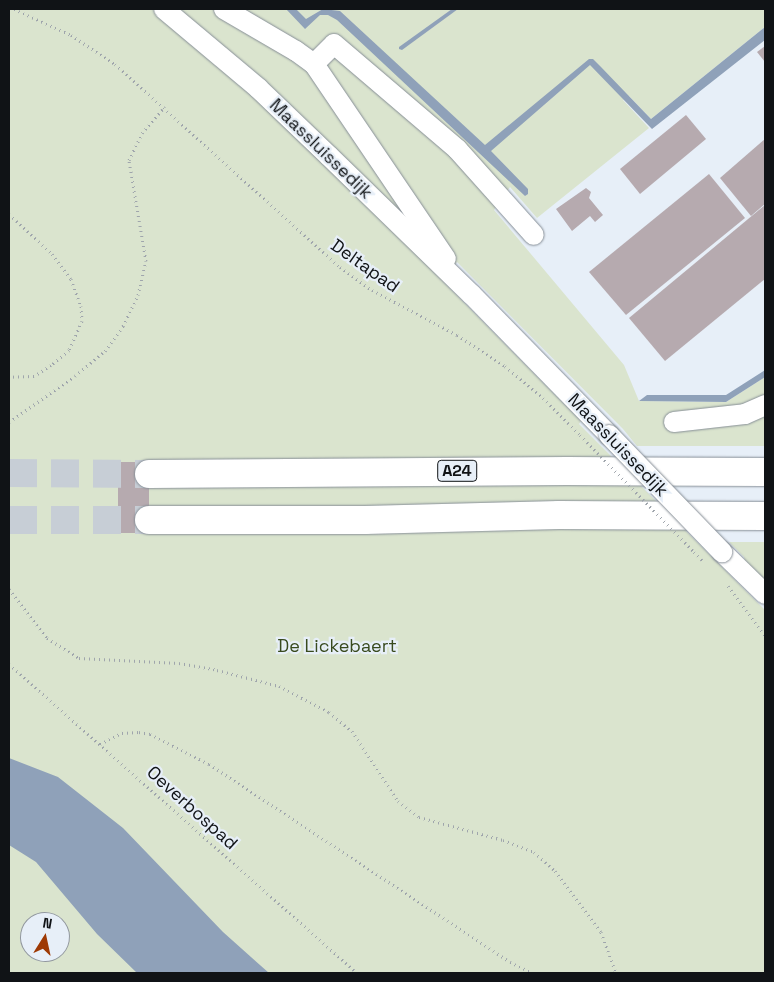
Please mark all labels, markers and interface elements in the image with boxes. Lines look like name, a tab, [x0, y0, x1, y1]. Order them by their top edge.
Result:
street label: Maassluissedijk	[265, 94, 377, 204]
street label: Deltapad	[327, 235, 403, 297]
street label: Maassluissedijk	[563, 389, 673, 501]
road number: A24	[437, 458, 477, 484]
park label: De Lickebaert	[277, 635, 397, 657]
street label: Oeverbospad	[142, 762, 242, 854]
north arrow	[20, 912, 70, 962]
text: N	[41, 914, 54, 933]

